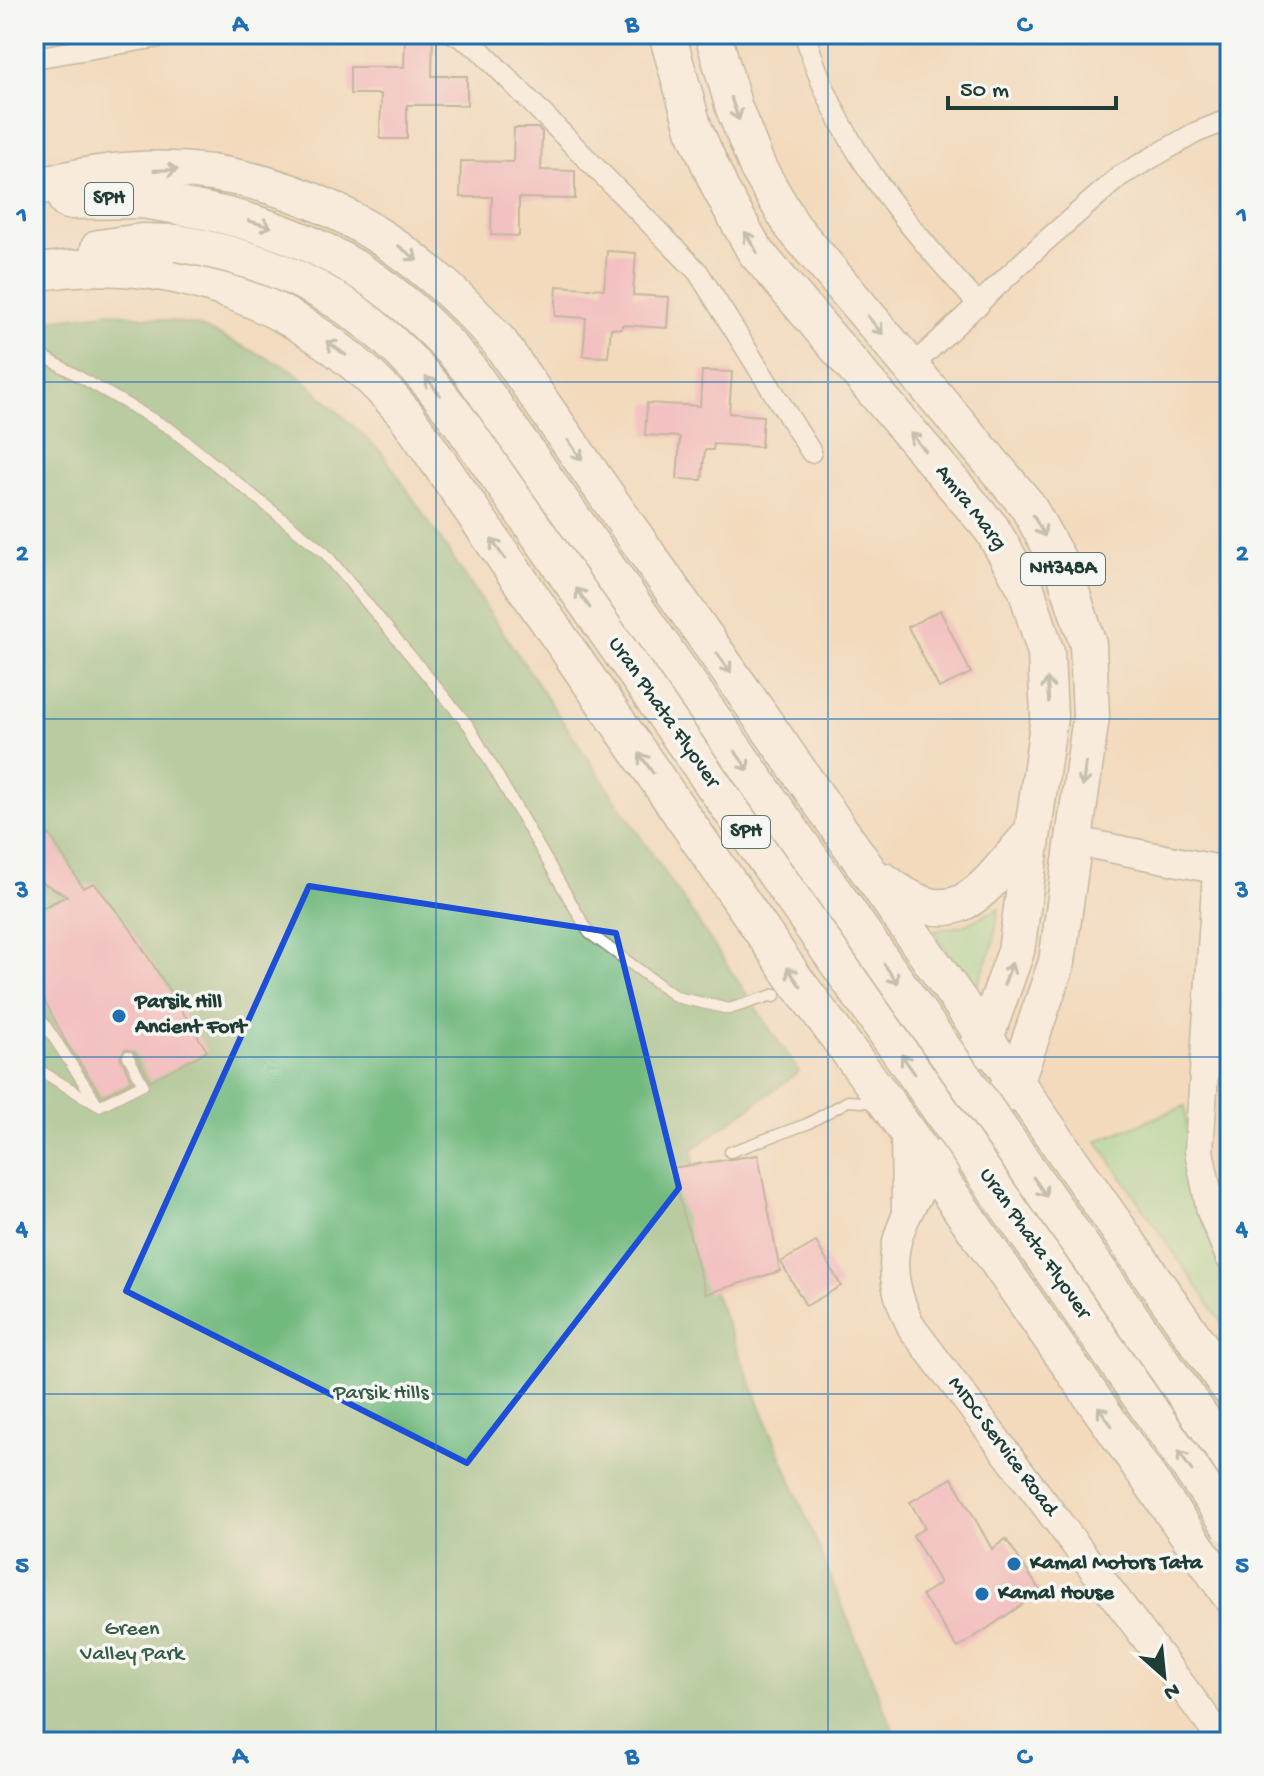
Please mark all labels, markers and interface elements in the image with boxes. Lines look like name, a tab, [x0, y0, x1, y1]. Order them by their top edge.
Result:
text: A	[231, 11, 249, 42]
text: B	[624, 11, 640, 42]
text: C	[1017, 11, 1034, 42]
scale bar	[948, 60, 1116, 110]
text: 50 m	[960, 77, 1009, 106]
one-way arrow	[729, 96, 744, 121]
one-way arrow	[152, 163, 179, 178]
road number: SPH	[85, 183, 133, 215]
text: 1	[16, 202, 27, 233]
text: 1	[1236, 202, 1247, 233]
one-way arrow	[247, 217, 272, 232]
one-way arrow	[743, 231, 759, 254]
one-way arrow	[396, 245, 418, 262]
one-way arrow	[866, 315, 884, 335]
one-way arrow	[326, 340, 348, 356]
one-way arrow	[425, 376, 442, 397]
one-way arrow	[909, 432, 927, 452]
one-way arrow	[567, 439, 583, 461]
street label: Amra Marg	[928, 460, 1012, 556]
one-way arrow	[1032, 514, 1047, 538]
one-way arrow	[490, 539, 507, 561]
text: 2	[16, 540, 29, 571]
text: 2	[1236, 540, 1249, 571]
road number: NH348A	[1021, 553, 1105, 585]
one-way arrow	[575, 588, 591, 610]
street label: Uran Phata Flyover	[601, 633, 726, 795]
one-way arrow	[716, 652, 732, 674]
one-way arrow	[1040, 677, 1055, 704]
one-way arrow	[734, 749, 750, 771]
one-way arrow	[638, 753, 654, 775]
one-way arrow	[1076, 762, 1091, 788]
road number: SPH	[722, 816, 770, 848]
text: 3	[14, 877, 29, 908]
text: 3	[1234, 877, 1249, 908]
one-way arrow	[883, 962, 899, 984]
one-way arrow	[1002, 963, 1016, 987]
one-way arrow	[785, 967, 802, 989]
place label: Parsik Hill Ancient Fort	[134, 990, 248, 1041]
marker: Parsik Hill Ancient Fort	[110, 1007, 128, 1025]
one-way arrow	[900, 1054, 916, 1076]
street label: Uran Phata Flyover	[972, 1164, 1097, 1326]
one-way arrow	[1032, 1175, 1048, 1197]
text: 4	[15, 1215, 29, 1246]
text: 4	[1235, 1215, 1249, 1246]
street label: MIDC Service Road	[941, 1372, 1064, 1524]
park label: Parsik Hills	[332, 1381, 429, 1407]
one-way arrow	[1097, 1406, 1113, 1428]
one-way arrow	[1177, 1450, 1193, 1472]
place label: Kamal Motors Tata	[1029, 1551, 1204, 1577]
text: 5	[15, 1552, 29, 1583]
text: 5	[1235, 1552, 1249, 1583]
marker: Kamal Motors Tata	[1005, 1555, 1023, 1573]
place label: Kamal House	[997, 1581, 1115, 1607]
marker: Kamal House	[973, 1585, 991, 1603]
park label: Green Valley Park	[79, 1617, 186, 1668]
north arrow	[1124, 1636, 1204, 1716]
text: N	[1159, 1675, 1184, 1705]
text: A	[231, 1743, 249, 1774]
text: B	[624, 1743, 640, 1774]
text: C	[1017, 1743, 1034, 1774]

